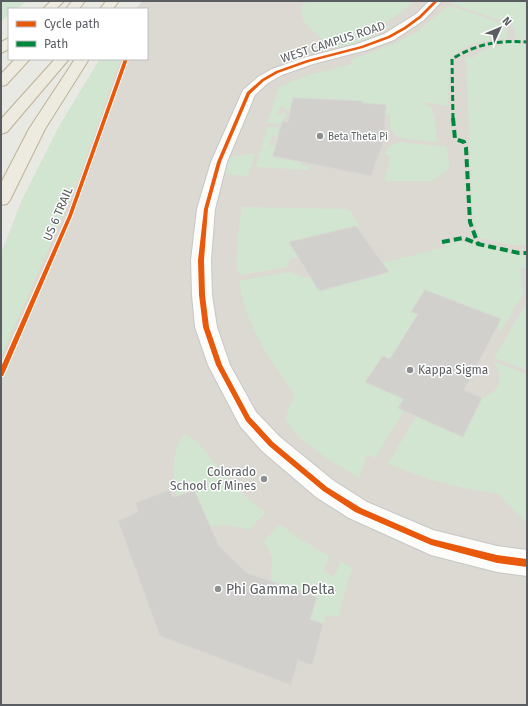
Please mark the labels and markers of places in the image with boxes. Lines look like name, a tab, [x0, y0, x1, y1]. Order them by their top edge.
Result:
marker: Beta Theta Pi	[315, 131, 325, 141]
place label: Beta Theta Pi	[328, 131, 388, 143]
place label: Kappa Sigma	[418, 363, 488, 377]
marker: Kappa Sigma	[405, 365, 415, 375]
place label: Colorado School of Mines	[170, 465, 256, 493]
marker: Colorado School of Mines	[259, 474, 269, 484]
place label: Phi Gamma Delta	[226, 581, 335, 598]
marker: Phi Gamma Delta	[213, 584, 223, 594]

